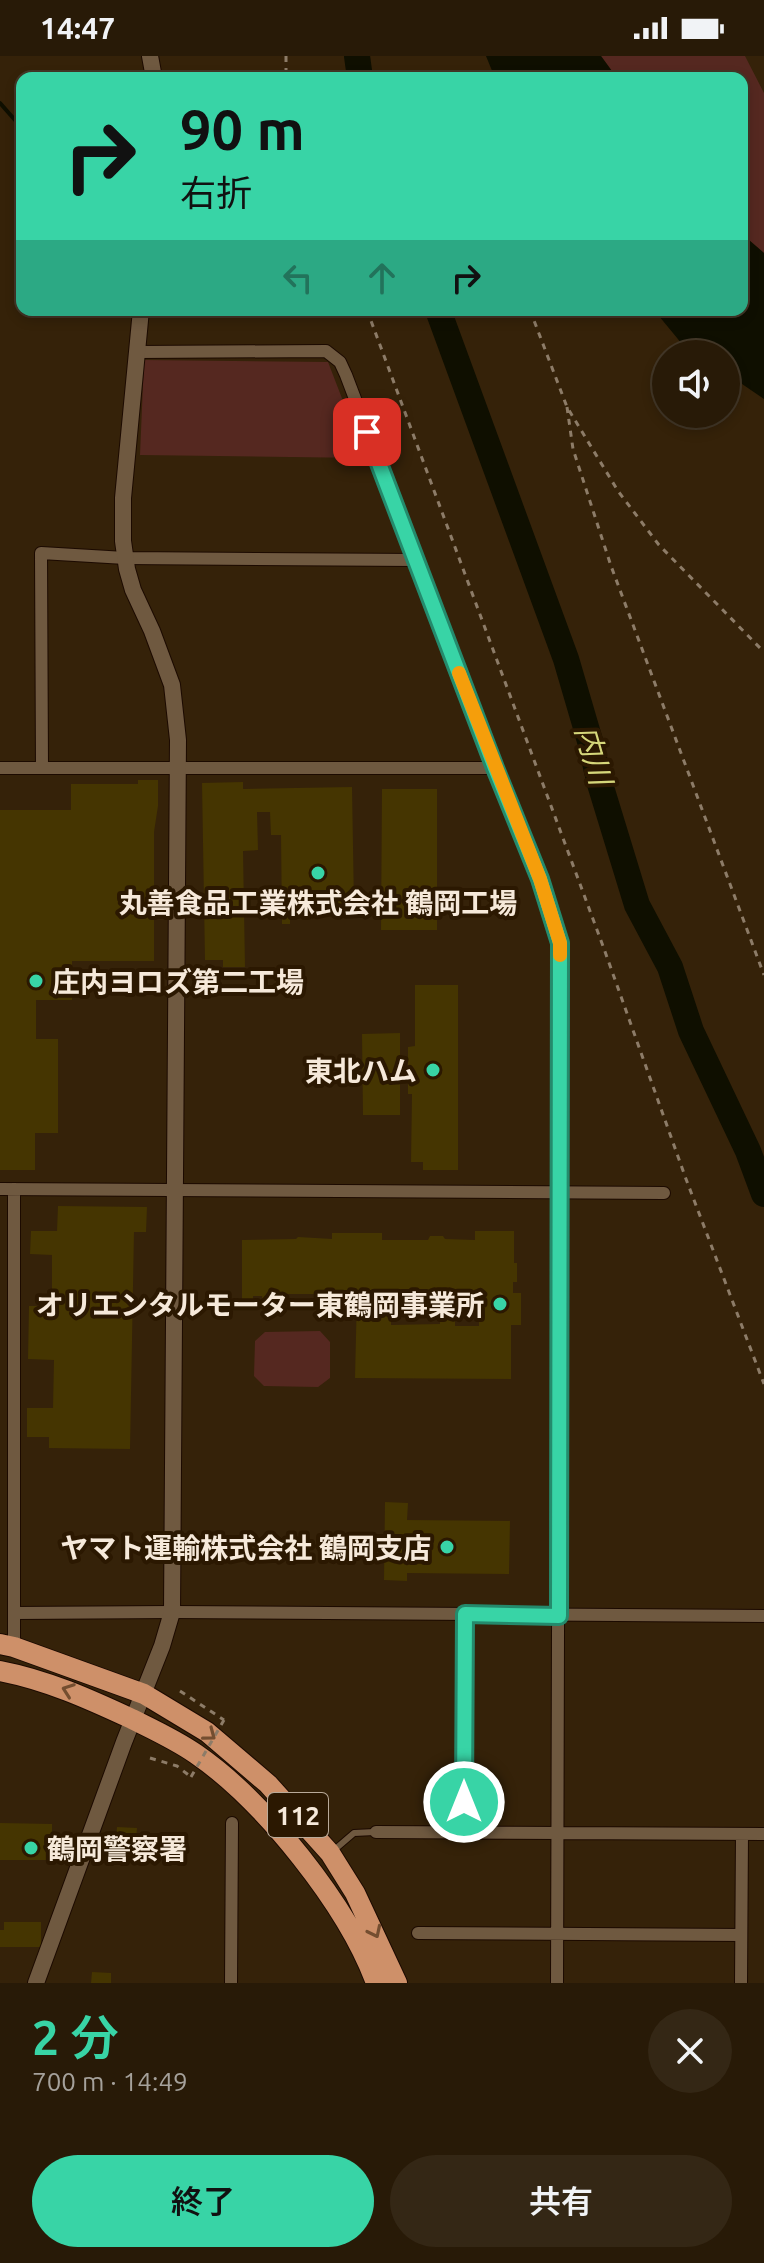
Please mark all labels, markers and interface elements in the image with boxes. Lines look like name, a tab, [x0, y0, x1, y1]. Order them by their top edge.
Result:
text: 14:47	[40, 11, 115, 45]
text: 90 m	[180, 98, 305, 161]
icon: right	[48, 104, 152, 208]
text: 右折	[180, 172, 252, 213]
icon: left	[276, 256, 320, 300]
icon: ahead	[360, 256, 404, 300]
icon: right	[444, 256, 488, 300]
map controls	[652, 340, 740, 428]
button: sound	[652, 340, 740, 428]
pin	[333, 398, 401, 466]
icon: arrive	[345, 410, 389, 454]
water label: 内川	[569, 721, 619, 791]
marker: 丸善食品工業株式会社 鶴岡工場	[309, 864, 327, 882]
place label: 丸善食品工業株式会社 鶴岡工場	[119, 887, 517, 918]
place label: 庄内ヨロズ第二工場	[52, 966, 304, 997]
marker: 庄内ヨロズ第二工場	[27, 972, 45, 990]
place label: 東北ハム	[305, 1055, 417, 1086]
marker: 東北ハム	[424, 1061, 442, 1079]
place label: オリエンタルモーター東鶴岡事業所	[36, 1289, 484, 1320]
marker: オリエンタルモーター東鶴岡事業所	[491, 1295, 509, 1313]
place label: ヤマト運輸株式会社 鶴岡支店	[60, 1532, 431, 1563]
marker: ヤマト運輸株式会社 鶴岡支店	[438, 1538, 456, 1556]
one-way arrow	[62, 1684, 76, 1700]
one-way arrow	[201, 1726, 216, 1740]
position arrow	[422, 1760, 506, 1844]
road number: 112	[268, 1793, 328, 1837]
place label: 鶴岡警察署	[47, 1833, 187, 1864]
marker: 鶴岡警察署	[22, 1839, 40, 1857]
one-way arrow	[365, 1924, 381, 1939]
button: close	[648, 2009, 732, 2093]
text: 2 分	[32, 2010, 118, 2064]
text: 700 m · 14:49	[32, 2067, 188, 2096]
button: 終了	[32, 2155, 374, 2247]
button: 共有	[390, 2155, 732, 2247]

